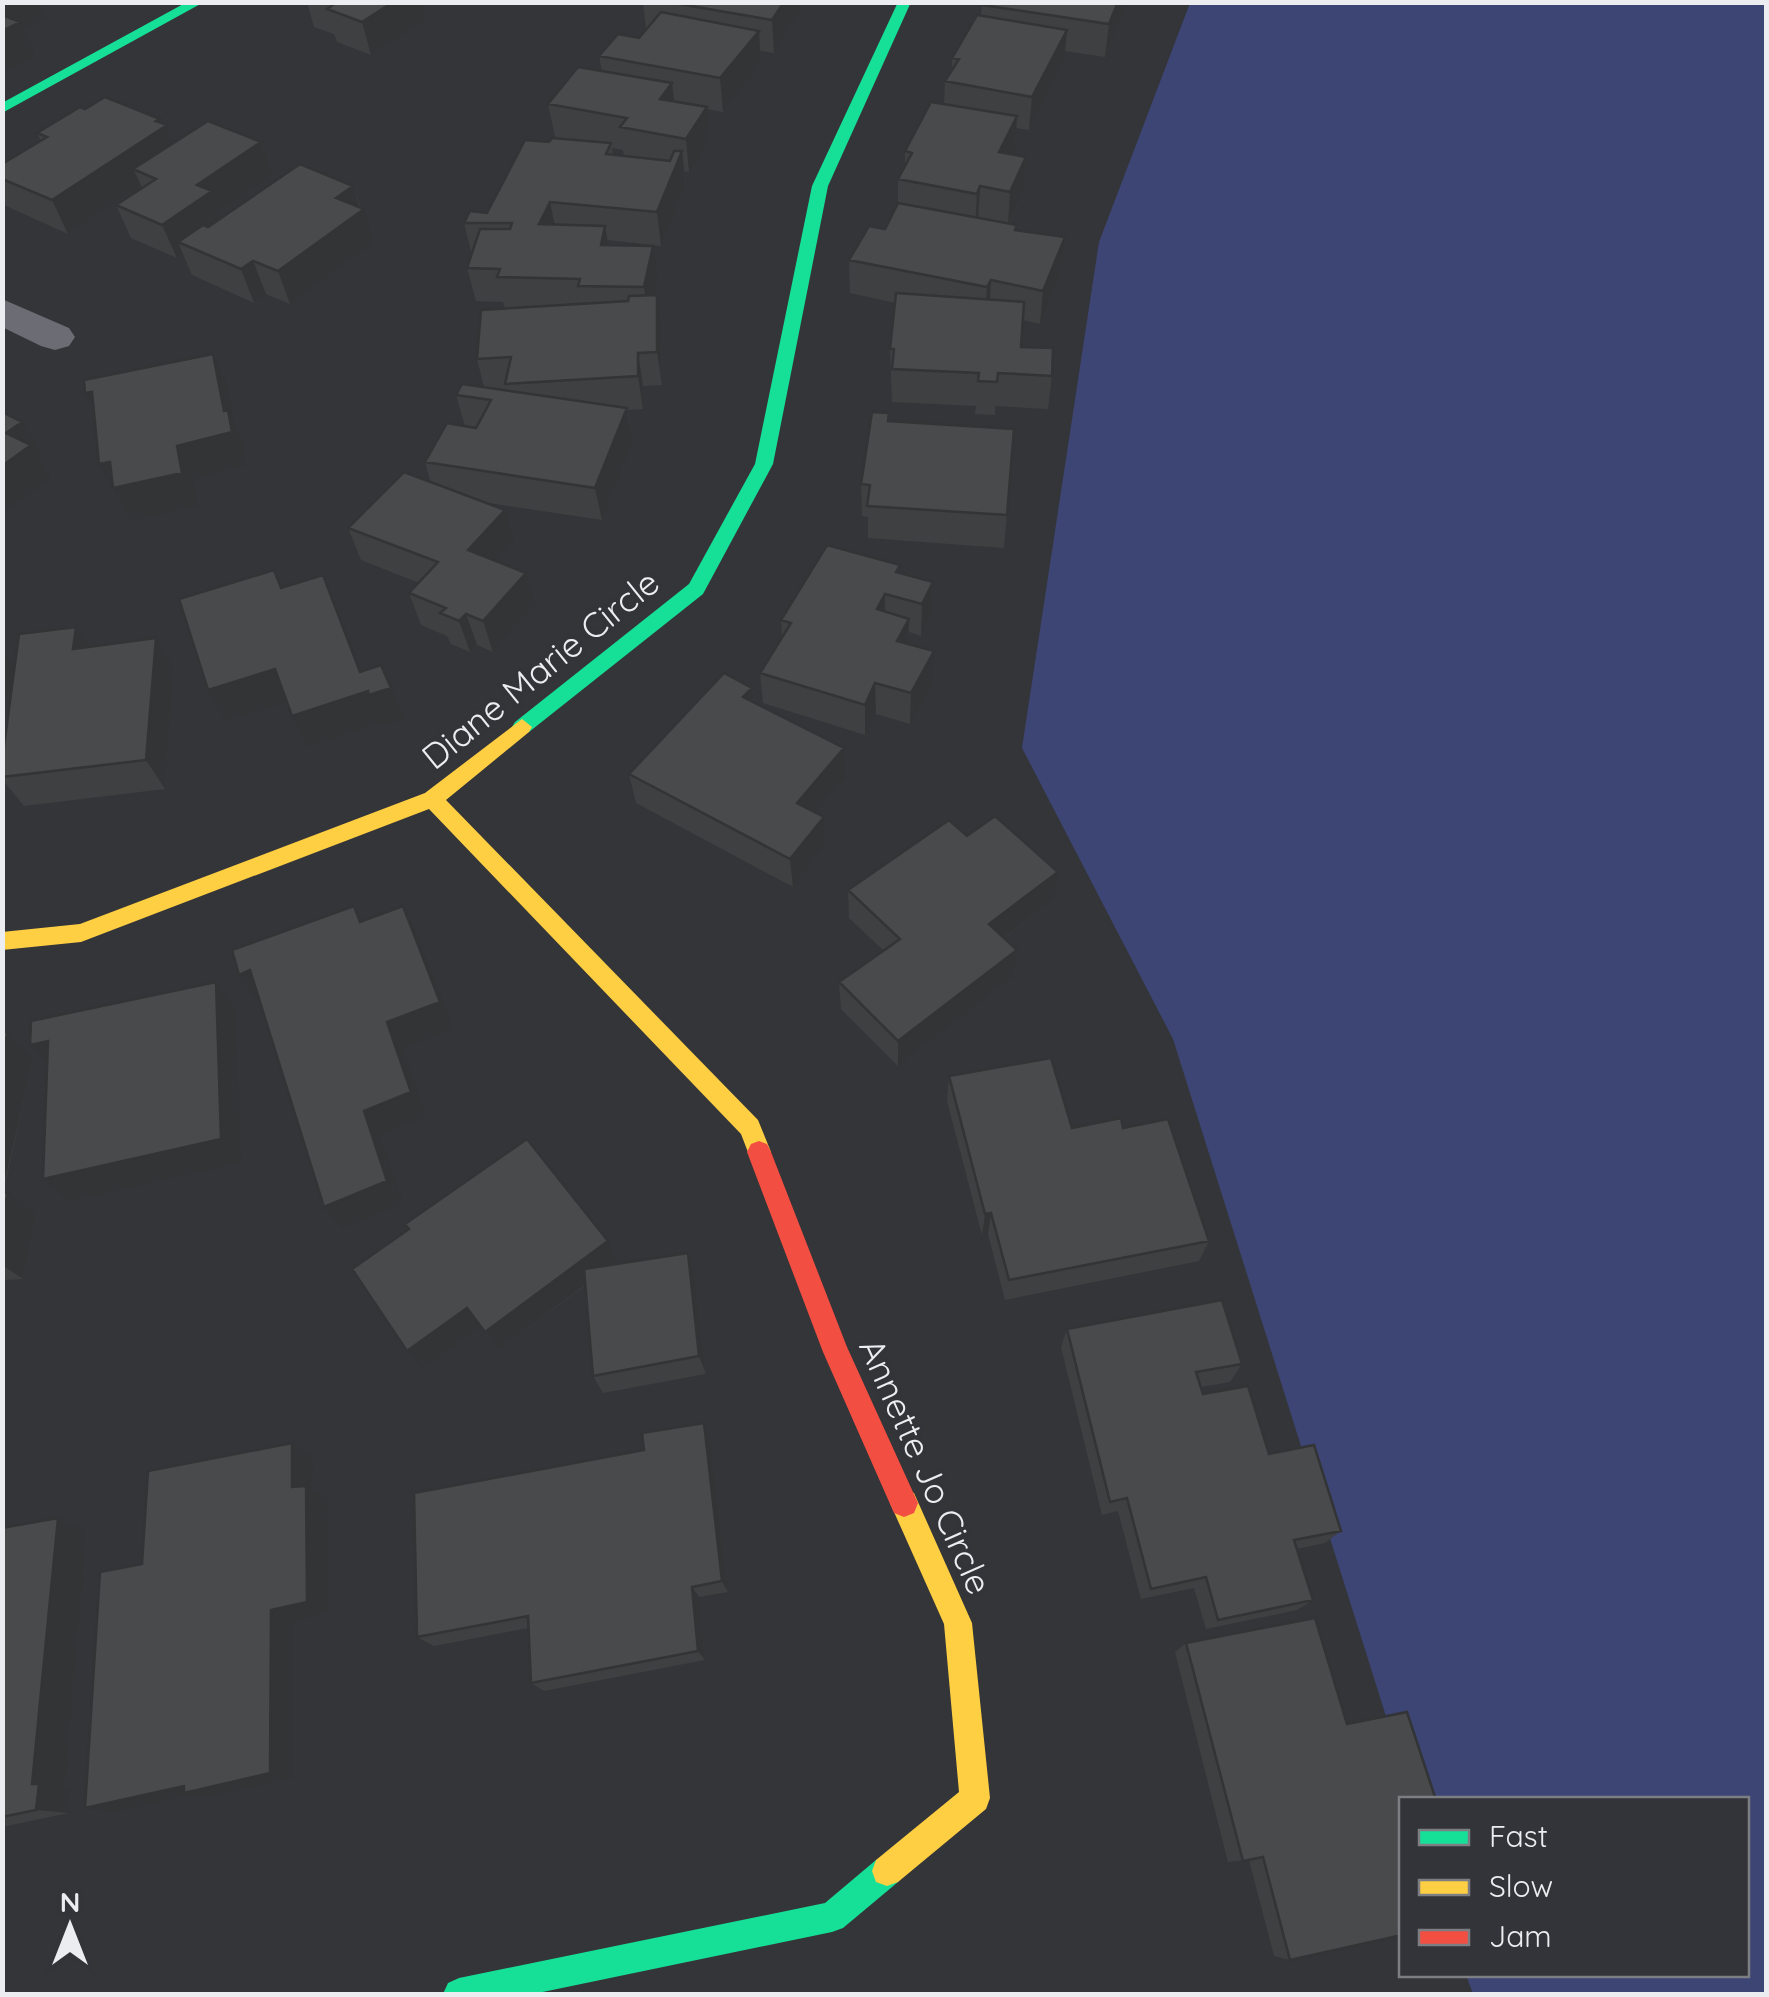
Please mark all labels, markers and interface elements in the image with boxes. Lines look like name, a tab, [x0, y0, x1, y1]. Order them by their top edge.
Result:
street label: Diane Marie Circle	[412, 560, 668, 778]
street label: Annette Jo Circle	[850, 1331, 1002, 1601]
legend	[1399, 1797, 1749, 1977]
text: Fast	[1489, 1817, 1548, 1855]
text: Slow	[1489, 1867, 1553, 1905]
north arrow	[20, 1877, 120, 1977]
text: N	[60, 1884, 80, 1919]
text: Jam	[1489, 1917, 1552, 1955]

